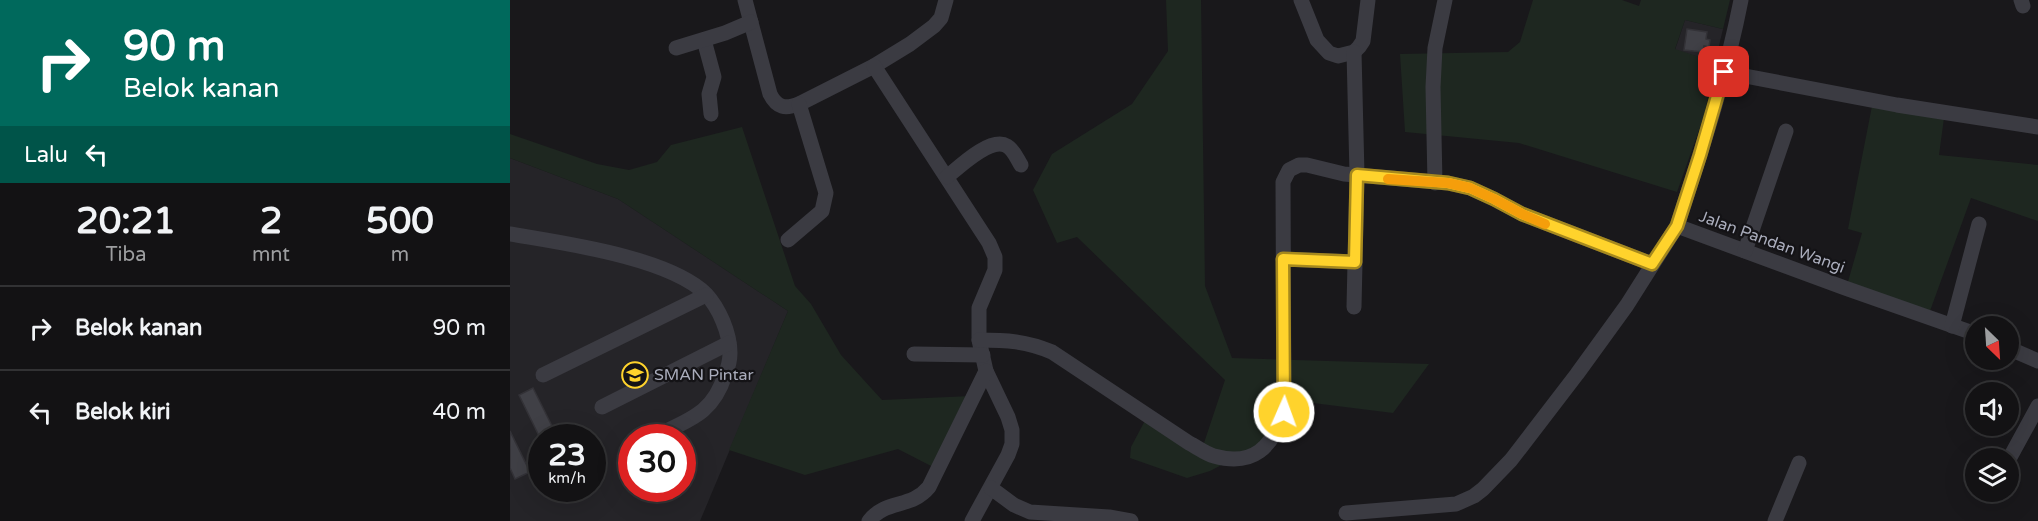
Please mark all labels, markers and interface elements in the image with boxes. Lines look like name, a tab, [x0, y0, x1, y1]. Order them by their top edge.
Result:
text: 90 m	[123, 21, 225, 72]
icon: right	[24, 24, 102, 102]
pin	[1698, 46, 1749, 97]
icon: arrive	[1707, 55, 1740, 88]
text: Belok kanan	[123, 72, 279, 105]
icon: left	[80, 138, 113, 171]
text: Lalu	[24, 142, 68, 168]
text: 20:21	[76, 200, 176, 243]
text: 2	[260, 200, 282, 243]
text: 500	[366, 200, 434, 243]
street label: Jalan Pandan Wangi	[1696, 206, 1848, 278]
text: Tiba	[106, 243, 146, 267]
text: mnt	[252, 243, 290, 267]
text: m	[391, 243, 409, 267]
icon: right	[24, 312, 57, 345]
text: Belok kanan	[75, 315, 202, 341]
text: 90 m	[432, 315, 486, 341]
north arrow	[1965, 316, 2019, 370]
map controls	[1965, 316, 2019, 502]
school or university icon: SMAN Pintar	[620, 360, 650, 390]
place label: SMAN Pintar	[654, 365, 755, 385]
position arrow	[1252, 380, 1316, 444]
button: sound	[1965, 382, 2019, 436]
icon: left	[24, 396, 57, 429]
text: Belok kiri	[75, 399, 171, 425]
text: 40 m	[432, 399, 486, 425]
speed limit sign: 30	[618, 424, 696, 502]
text: 23	[548, 437, 586, 474]
button: layers	[1965, 448, 2019, 502]
text: km/h	[548, 469, 586, 487]

